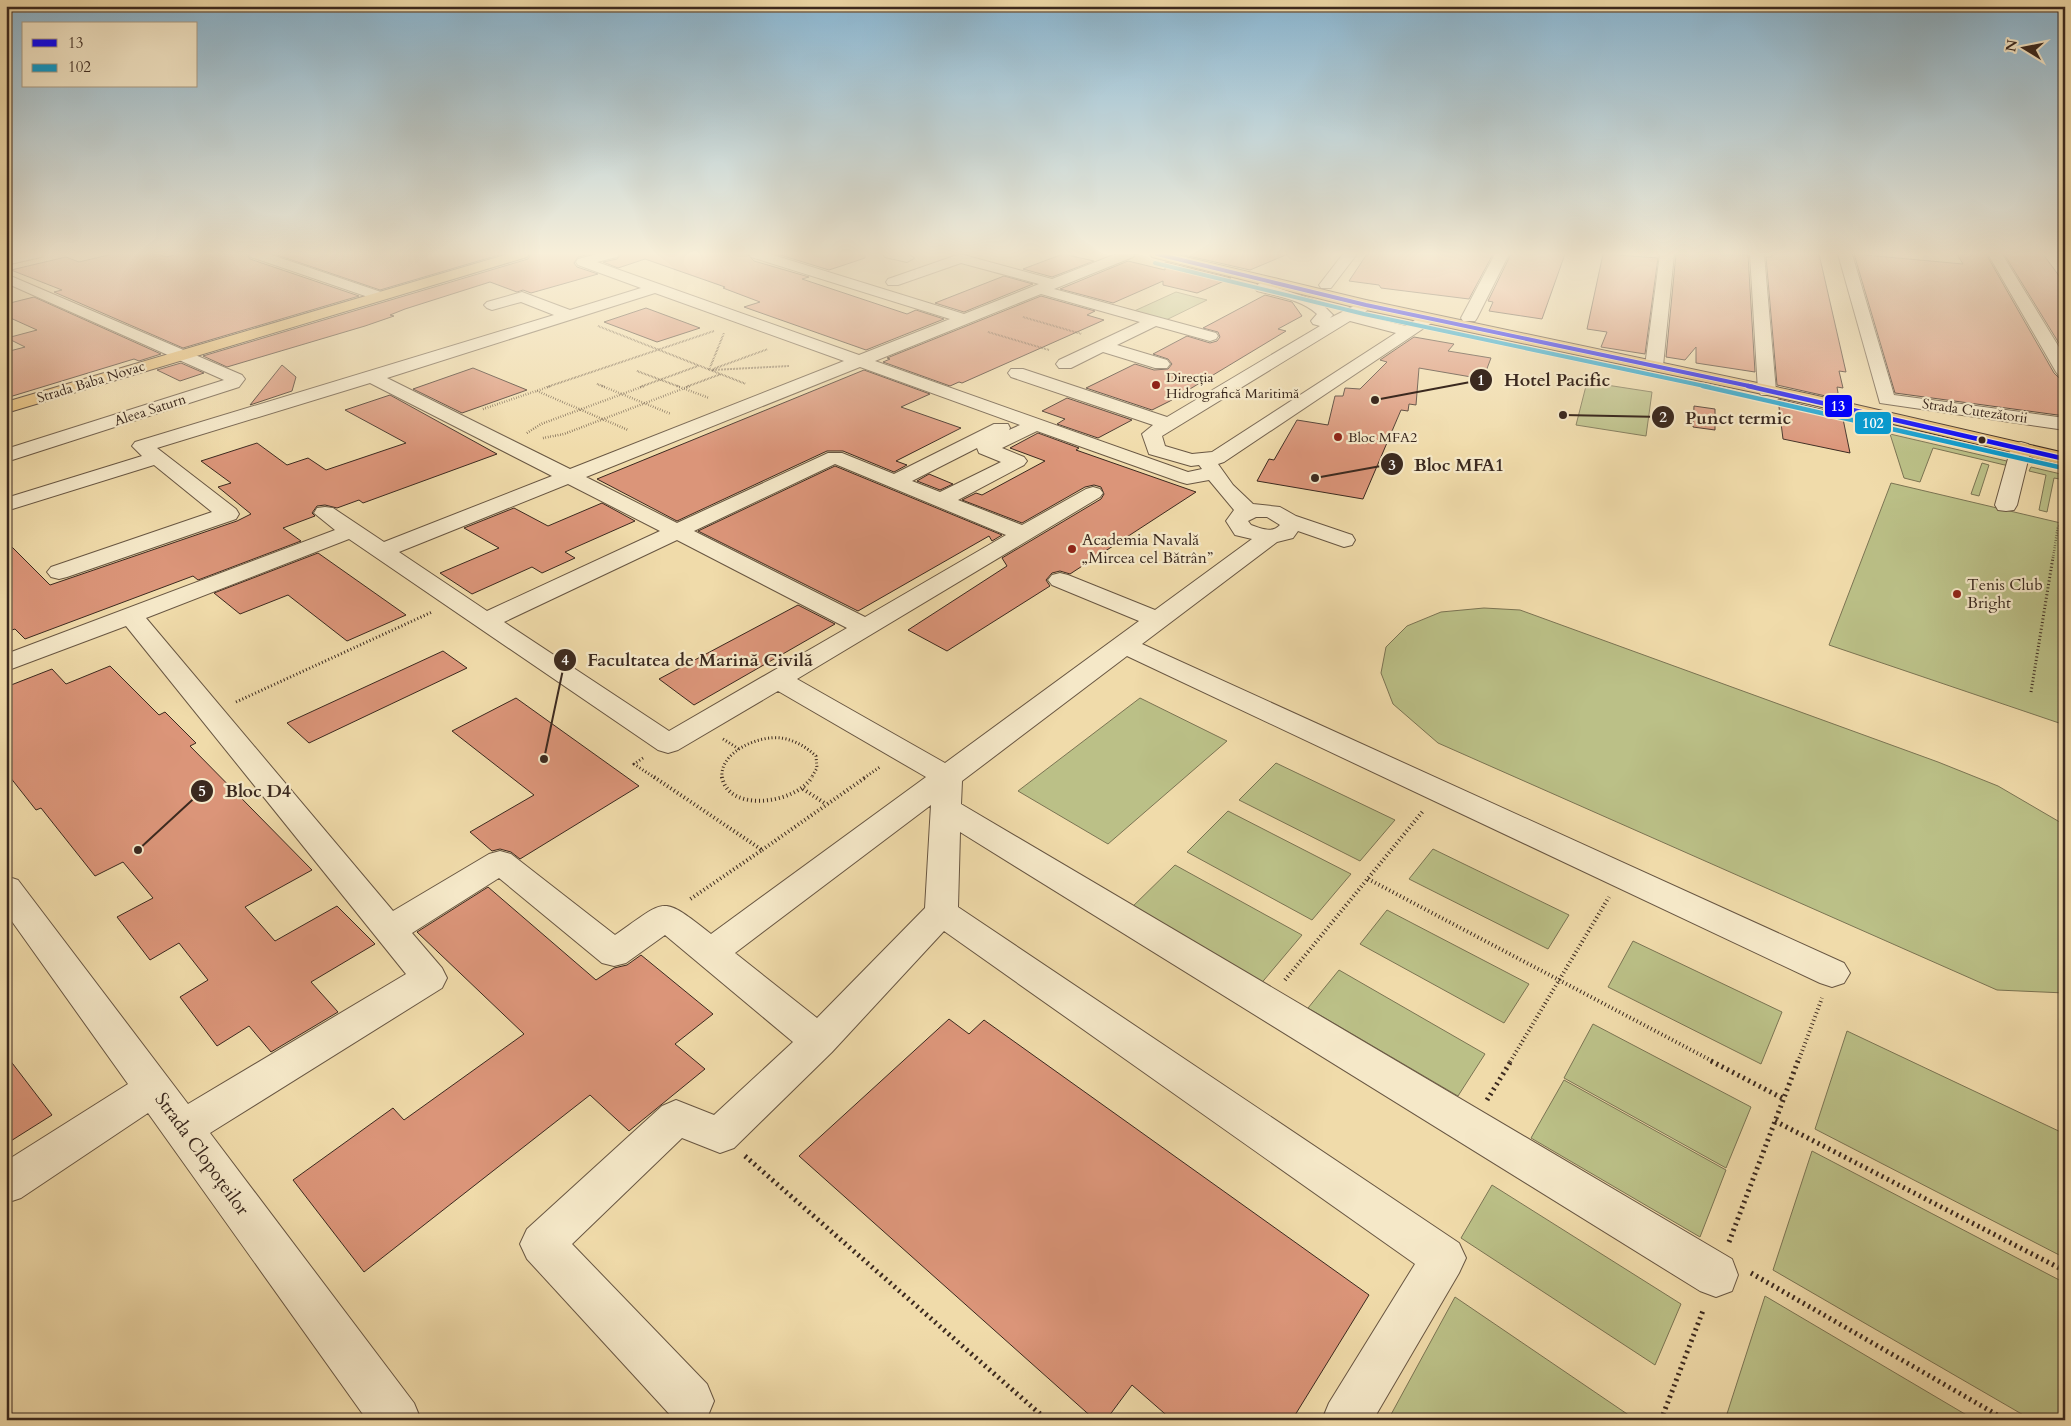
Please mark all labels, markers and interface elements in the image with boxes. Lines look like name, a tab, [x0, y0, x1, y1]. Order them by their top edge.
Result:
legend	[22, 22, 198, 88]
north arrow	[1998, 22, 2048, 72]
text: 13	[68, 33, 83, 53]
text: N	[2001, 38, 2022, 53]
text: 102	[68, 57, 91, 77]
street label: Strada Baba Novac	[35, 357, 147, 407]
callout: Hotel Pacific	[1469, 363, 1620, 396]
place label: Direcția Hidrografică Maritimă	[1166, 368, 1299, 403]
text: Hotel Pacific	[1504, 368, 1610, 393]
text: 1	[1477, 370, 1485, 390]
marker: Direcția Hidrografică Maritimă	[1150, 379, 1162, 391]
street label: Aleea Saturn	[112, 389, 188, 431]
line badge: 13	[1824, 394, 1853, 418]
street label: Strada Cutezătorii	[1921, 394, 2029, 428]
text: 13	[1831, 397, 1845, 416]
callout: Punct termic	[1650, 401, 1801, 434]
text: Punct termic	[1685, 406, 1791, 431]
text: 2	[1659, 407, 1667, 427]
line badge: 102	[1854, 411, 1892, 435]
text: 102	[1862, 414, 1884, 433]
place label: Bloc MFA2	[1348, 428, 1417, 447]
marker: Bloc MFA2	[1332, 431, 1344, 443]
unlabelled marker	[1977, 435, 1987, 445]
callout: Bloc MFA1	[1379, 448, 1514, 481]
text: Bloc MFA1	[1414, 453, 1504, 478]
text: 3	[1388, 455, 1396, 475]
place label: Academia Navală „Mircea cel Bătrân”	[1082, 529, 1213, 569]
marker: Academia Navală „Mircea cel Bătrân”	[1066, 543, 1078, 555]
place label: Tenis Club Bright	[1967, 574, 2043, 614]
marker: Tenis Club Bright	[1951, 588, 1963, 600]
callout: Facultatea de Marină Civilă	[553, 643, 823, 676]
text: Facultatea de Marină Civilă	[587, 648, 813, 673]
text: 4	[561, 650, 569, 670]
callout: Bloc D4	[190, 774, 301, 807]
text: Bloc D4	[225, 779, 291, 804]
text: 5	[198, 781, 206, 801]
street label: Strada Clopoțeilor	[149, 1087, 255, 1221]

